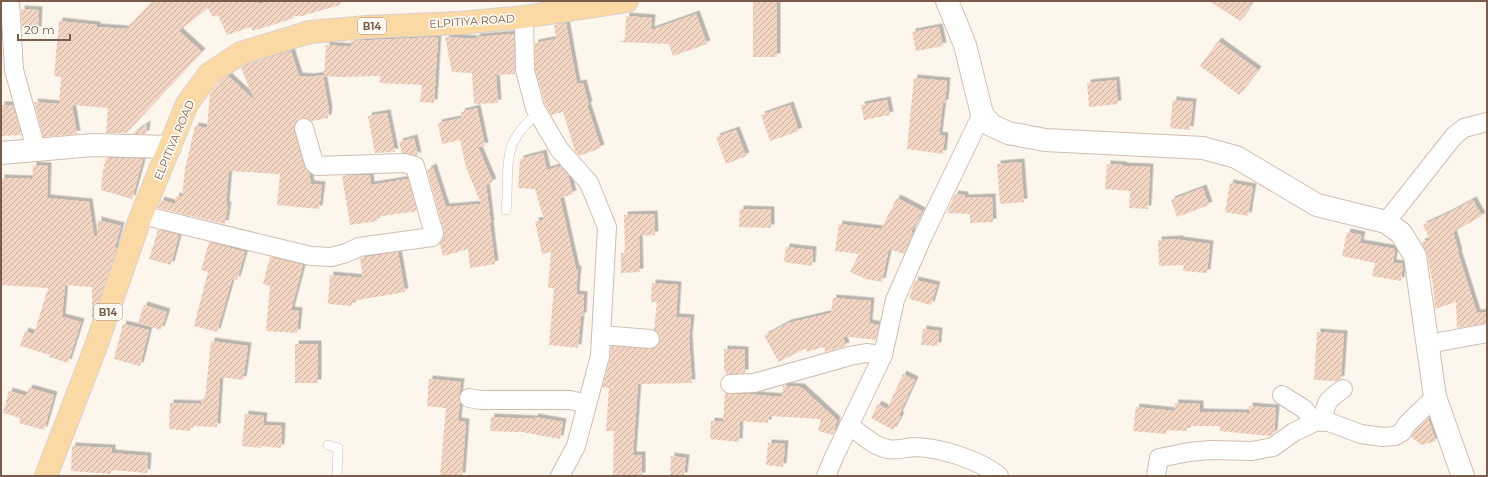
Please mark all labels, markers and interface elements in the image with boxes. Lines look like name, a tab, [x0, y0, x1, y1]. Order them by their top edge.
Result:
street label: ELPITIYA ROAD	[429, 11, 515, 31]
scale bar	[18, 16, 70, 42]
road number: B14	[358, 18, 386, 34]
text: 20 m	[24, 22, 55, 37]
street label: ELPITIYA ROAD	[151, 98, 197, 182]
road number: B14	[94, 304, 122, 320]

